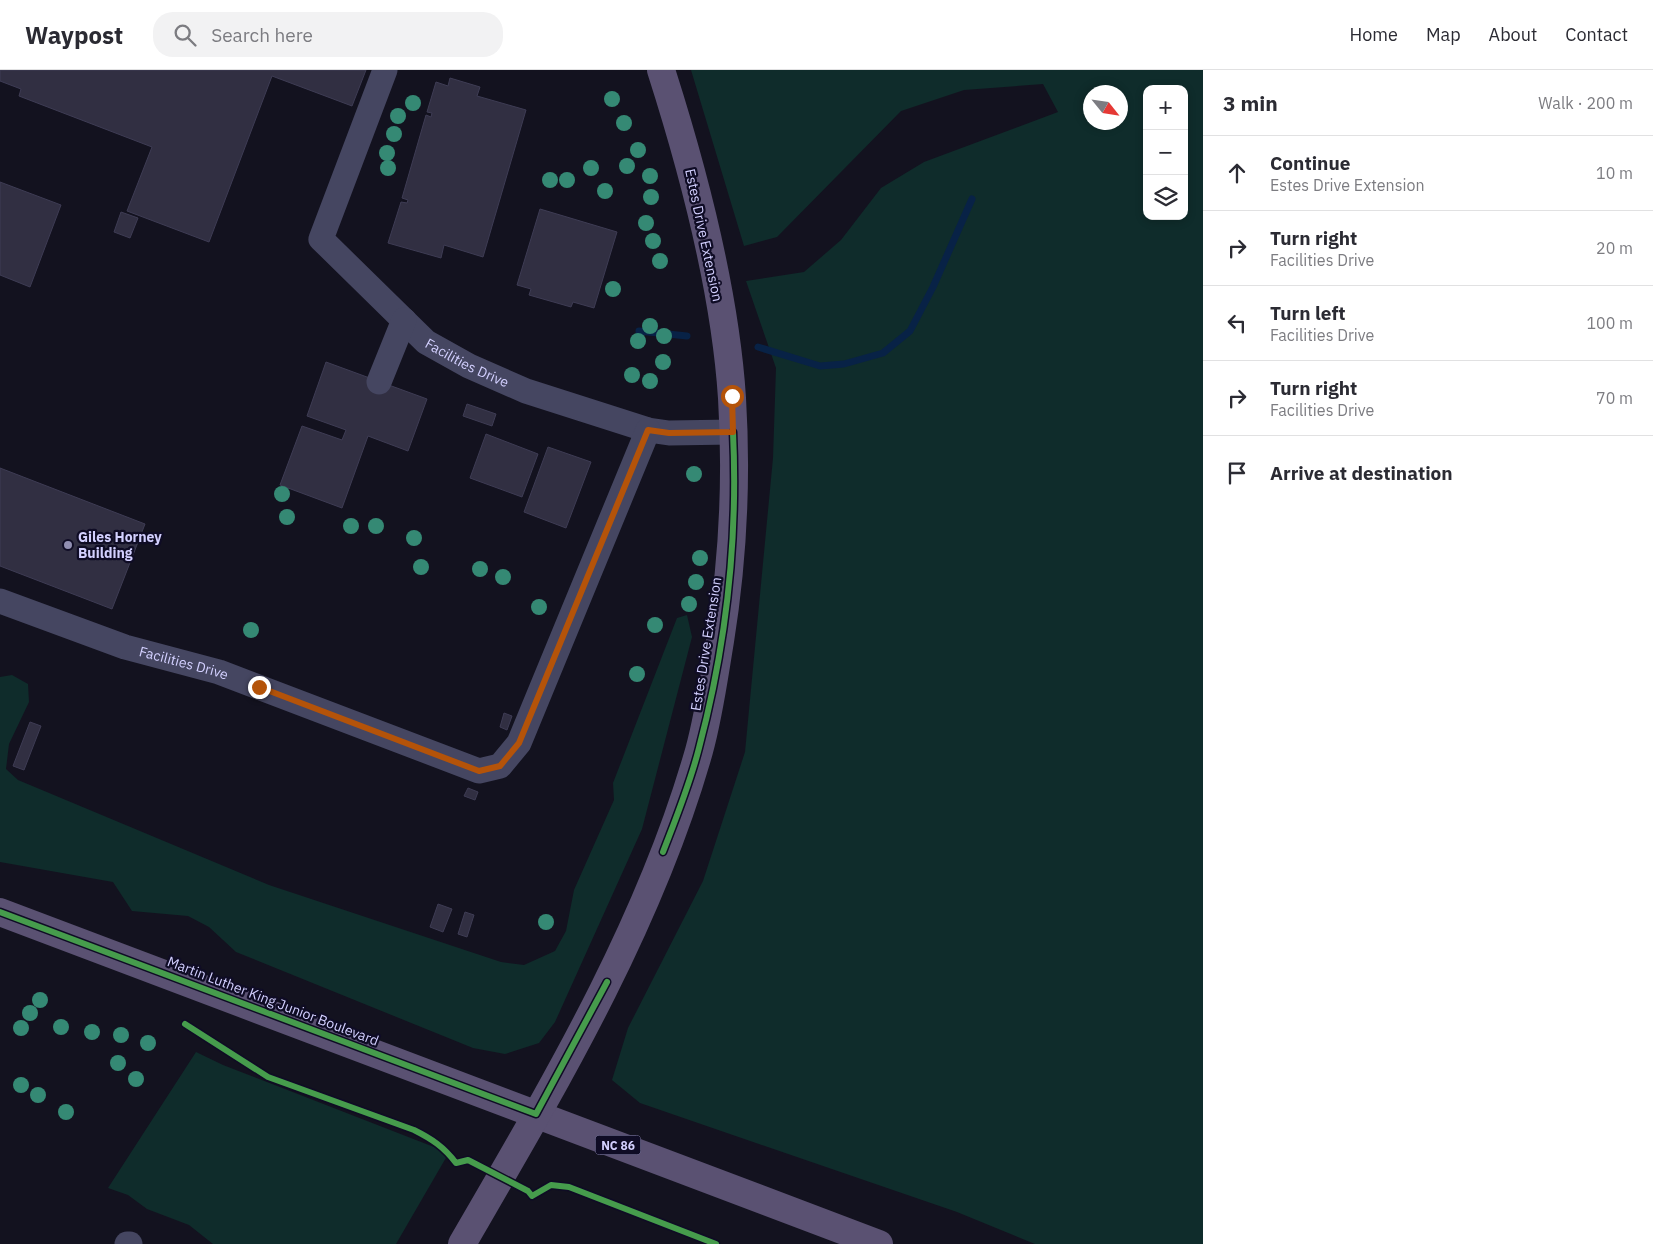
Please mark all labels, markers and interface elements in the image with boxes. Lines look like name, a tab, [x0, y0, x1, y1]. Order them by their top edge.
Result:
search box	[153, 12, 503, 57]
text: Waypost	[25, 19, 123, 51]
icon: search	[171, 21, 199, 49]
text: Search here	[211, 23, 313, 47]
text: Home	[1350, 23, 1398, 46]
text: Map	[1426, 23, 1461, 46]
text: About	[1489, 23, 1537, 46]
text: Contact	[1565, 23, 1628, 46]
north arrow	[1083, 85, 1128, 130]
map controls	[1143, 85, 1188, 220]
button: +	[1143, 85, 1188, 130]
text: 3 min	[1223, 89, 1278, 117]
text: Walk · 200 m	[1538, 93, 1633, 113]
button: −	[1143, 130, 1188, 175]
text: Continue	[1270, 151, 1350, 175]
icon: ahead	[1223, 159, 1251, 187]
text: 10 m	[1596, 163, 1633, 183]
street label: Estes Drive Extension	[681, 167, 727, 303]
button: layers	[1143, 175, 1188, 220]
text: Estes Drive Extension	[1270, 175, 1425, 195]
text: Turn right	[1270, 226, 1357, 250]
icon: right	[1223, 234, 1251, 262]
text: 20 m	[1596, 238, 1633, 258]
text: Facilities Drive	[1270, 250, 1374, 270]
text: Turn left	[1270, 301, 1346, 325]
icon: left	[1223, 309, 1251, 337]
text: 100 m	[1586, 313, 1633, 333]
text: Facilities Drive	[1270, 325, 1374, 345]
street label: Facilities Drive	[422, 334, 512, 391]
text: Turn right	[1270, 376, 1357, 400]
icon: right	[1223, 384, 1251, 412]
route start	[721, 385, 744, 408]
text: 70 m	[1596, 388, 1633, 408]
text: Facilities Drive	[1270, 400, 1374, 420]
icon: arrive	[1223, 459, 1251, 487]
text: Arrive at destination	[1270, 461, 1453, 485]
place label: Giles Horney Building	[78, 528, 162, 562]
marker: Giles Horney Building	[62, 539, 74, 551]
street label: Estes Drive Extension	[687, 576, 725, 712]
street label: Facilities Drive	[137, 642, 231, 684]
route end	[248, 676, 271, 699]
street label: Martin Luther King Junior Boulevard	[165, 952, 381, 1050]
road number: NC 86	[596, 1136, 640, 1154]

